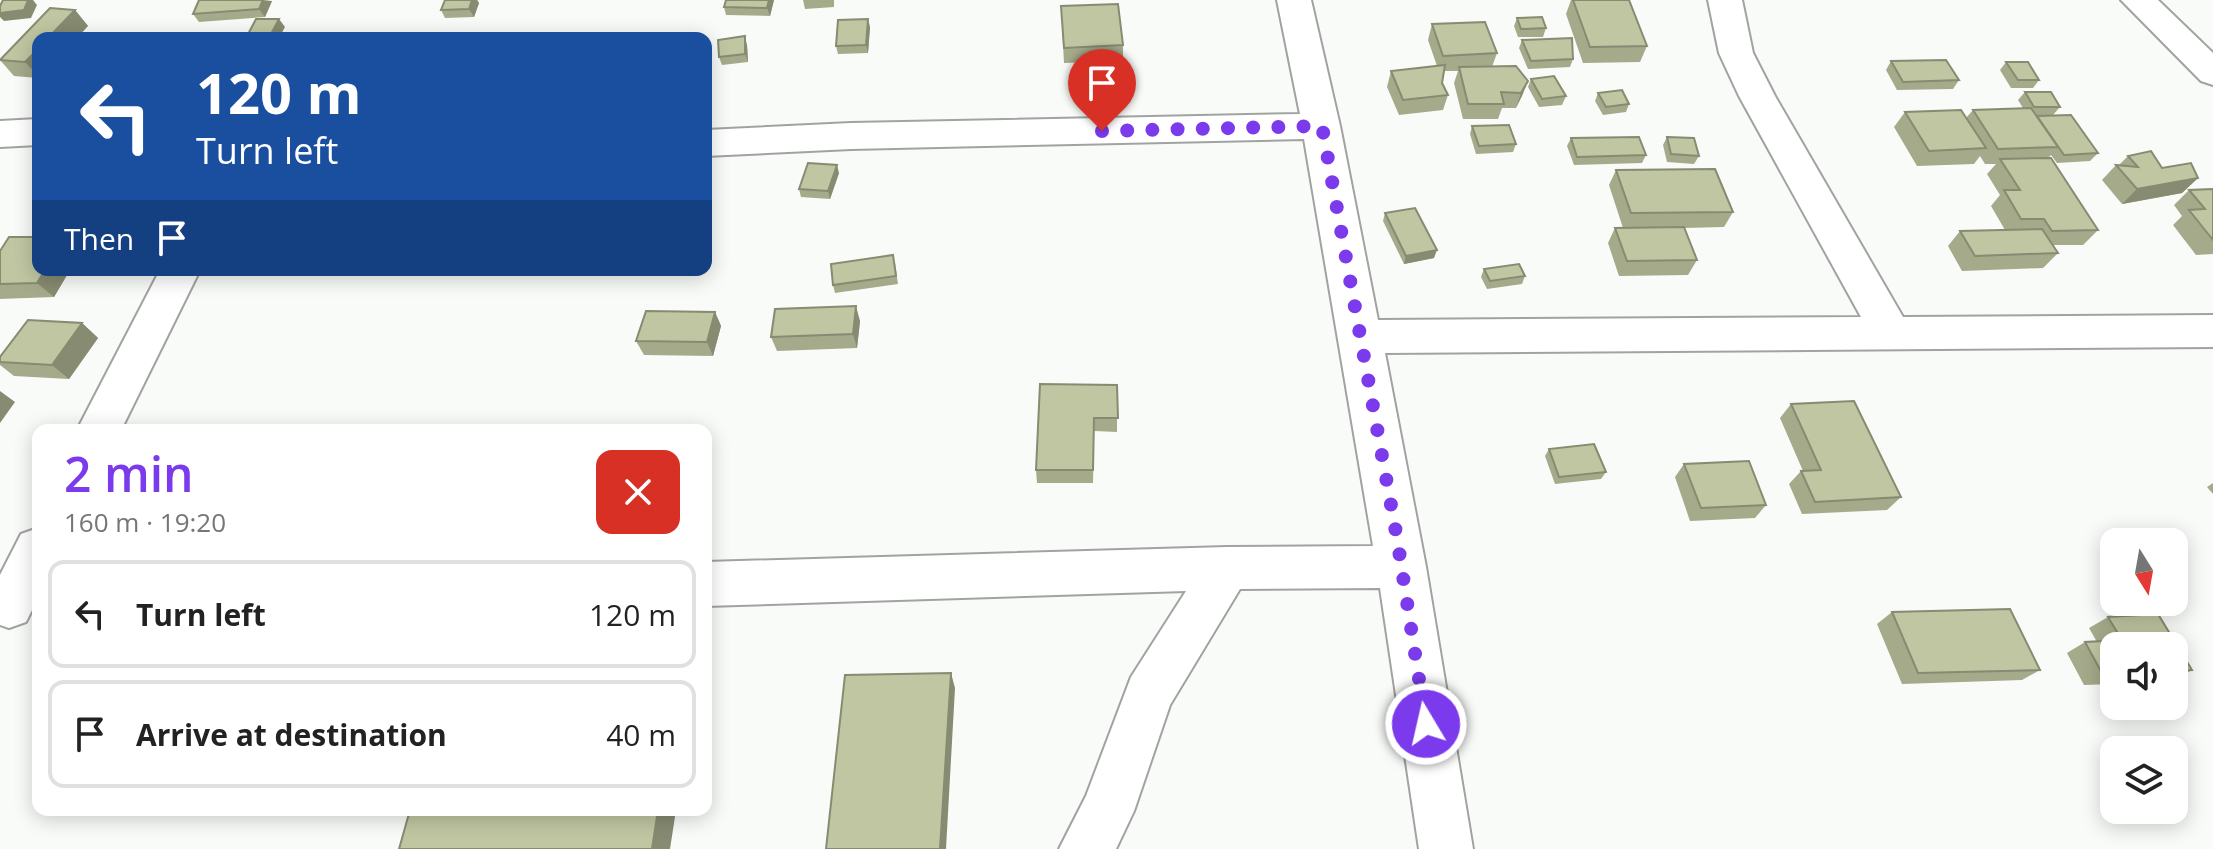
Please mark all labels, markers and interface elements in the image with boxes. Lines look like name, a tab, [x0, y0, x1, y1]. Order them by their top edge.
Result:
pin	[1068, 49, 1136, 131]
text: 120 m	[196, 54, 362, 130]
icon: arrive	[1080, 61, 1124, 105]
icon: left	[64, 64, 168, 168]
text: Turn left	[196, 126, 338, 175]
icon: arrive	[150, 216, 194, 260]
text: Then	[64, 218, 134, 259]
text: 2 min	[64, 441, 194, 506]
button: close	[596, 450, 680, 534]
text: 160 m · 19:20	[64, 504, 226, 540]
north arrow	[2100, 528, 2188, 616]
map controls	[2100, 528, 2188, 824]
icon: left	[68, 592, 112, 636]
text: Turn left	[136, 594, 266, 635]
text: 120 m	[589, 594, 676, 635]
button: sound	[2100, 632, 2188, 720]
position arrow	[1384, 682, 1468, 766]
icon: arrive	[68, 712, 112, 756]
text: Arrive at destination	[136, 714, 447, 755]
text: 40 m	[606, 714, 676, 755]
button: layers	[2100, 736, 2188, 824]

